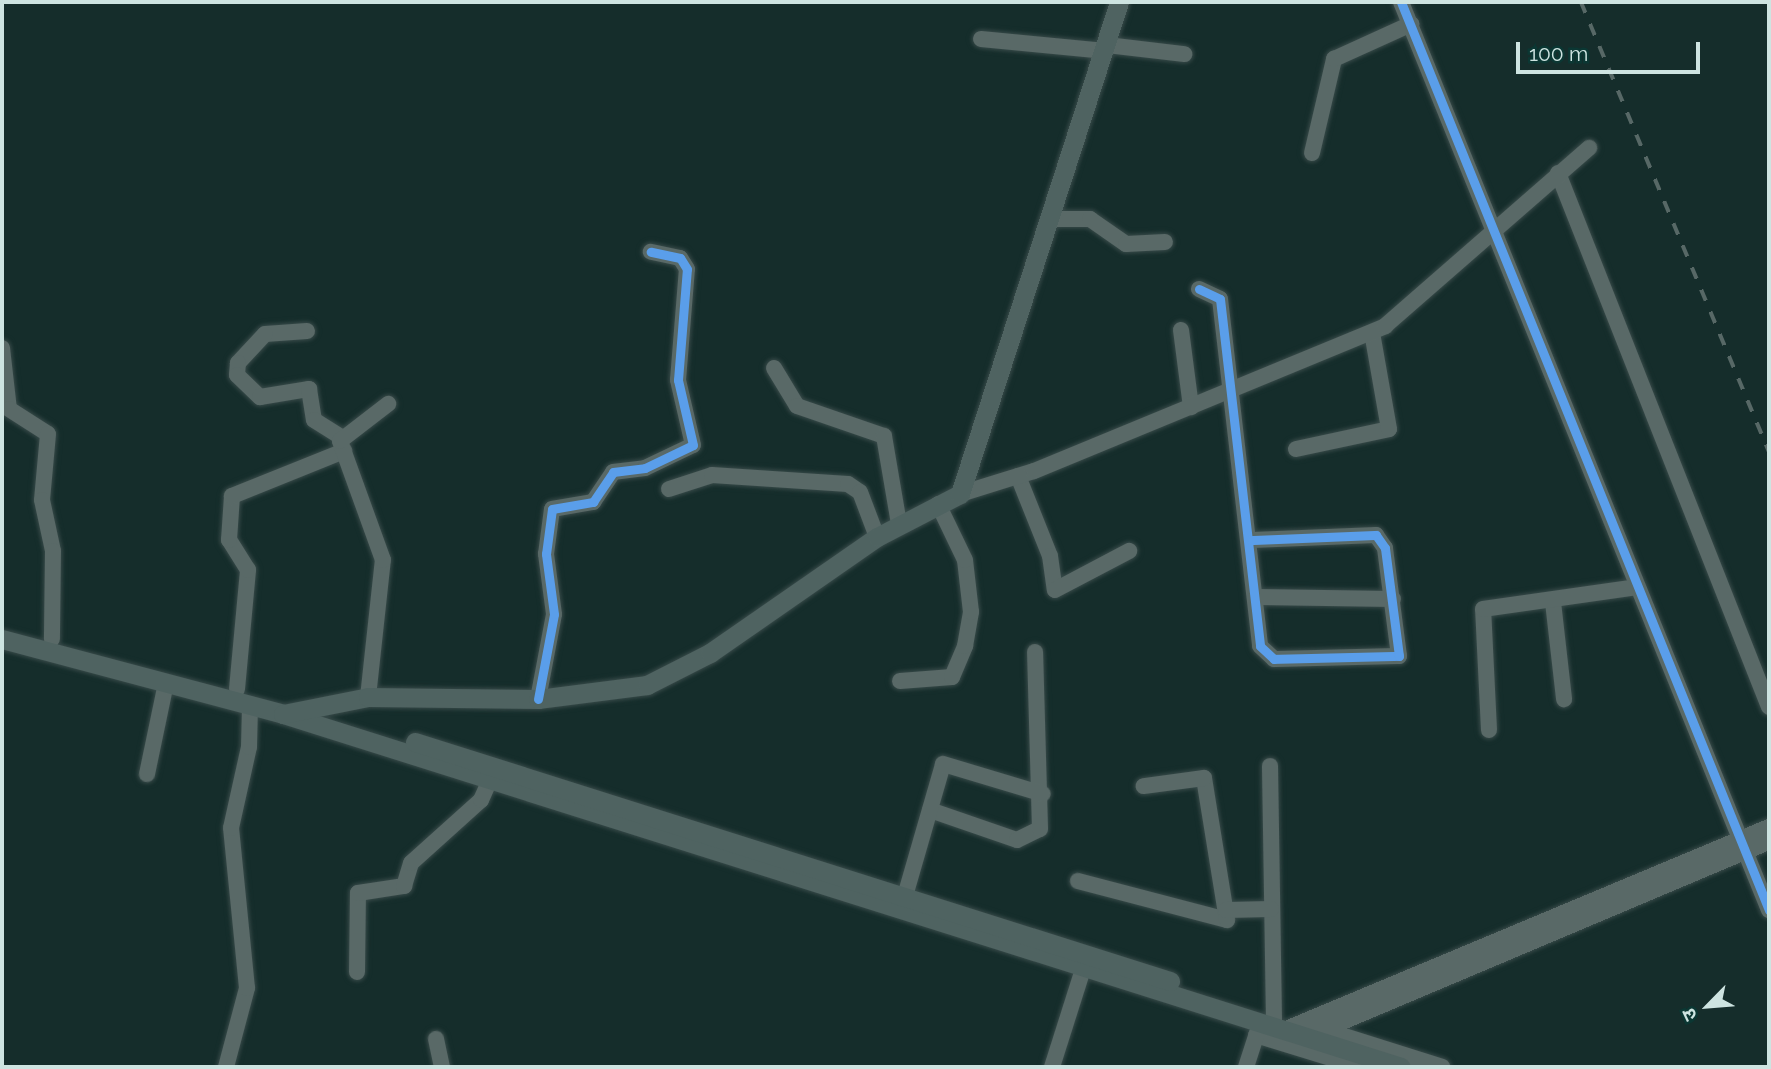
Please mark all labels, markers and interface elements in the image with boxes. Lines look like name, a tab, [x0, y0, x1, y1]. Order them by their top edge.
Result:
scale bar	[1519, 28, 1703, 72]
text: 100 m	[1529, 41, 1588, 66]
north arrow	[1673, 971, 1743, 1041]
text: उ	[1677, 1005, 1701, 1025]

